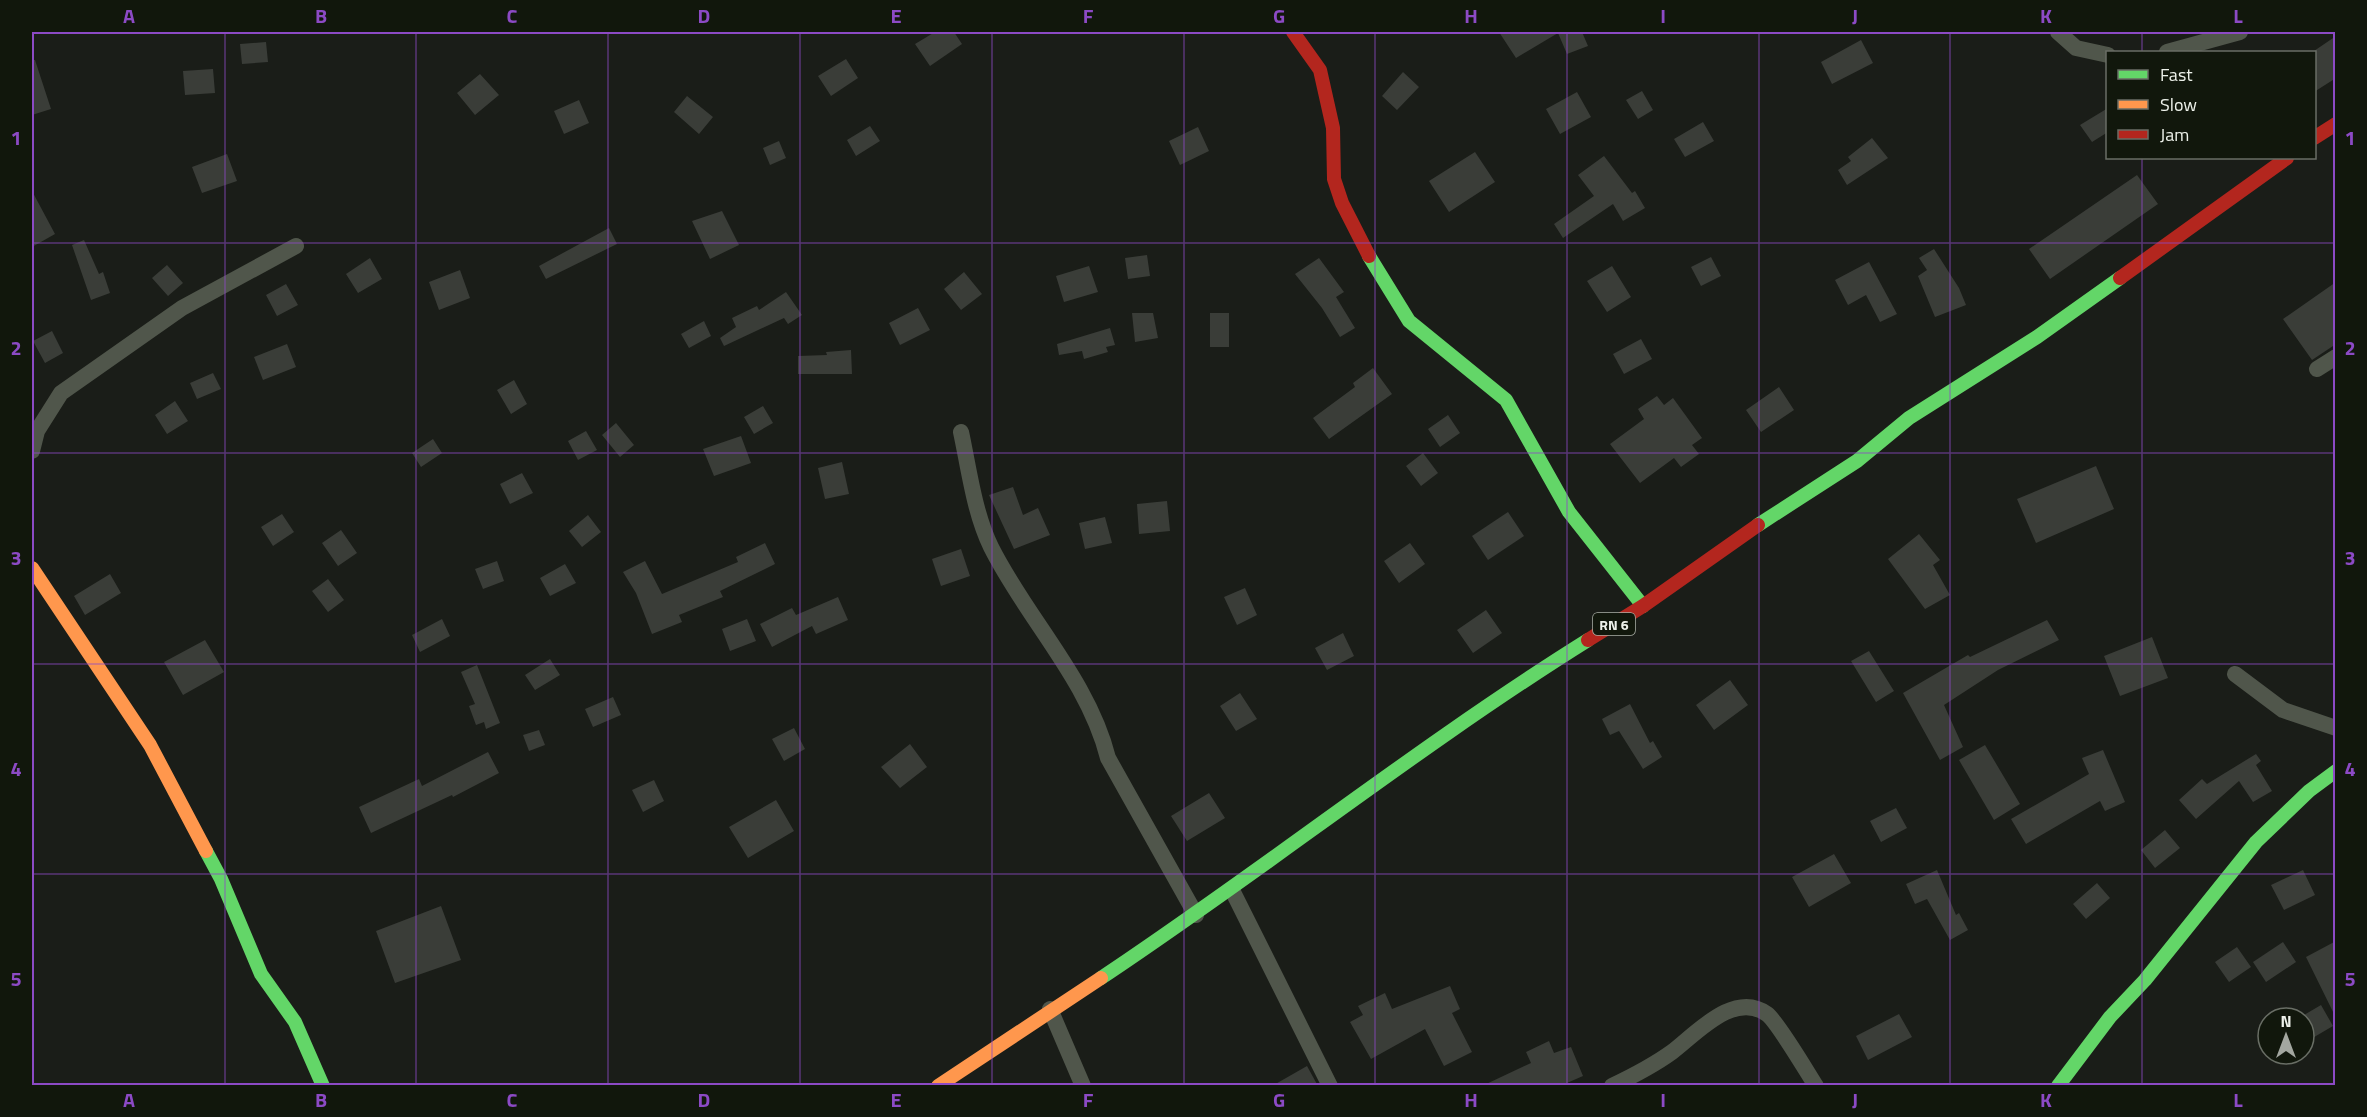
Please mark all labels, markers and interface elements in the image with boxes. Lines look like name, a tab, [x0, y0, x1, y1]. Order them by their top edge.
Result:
text: A	[123, 0, 135, 31]
text: B	[315, 0, 327, 31]
text: C	[507, 0, 518, 31]
text: D	[698, 0, 710, 31]
text: E	[890, 0, 902, 31]
text: F	[1083, 0, 1094, 31]
text: G	[1273, 0, 1285, 31]
text: H	[1464, 0, 1478, 31]
text: I	[1660, 0, 1666, 31]
text: J	[1852, 0, 1858, 31]
text: K	[2040, 0, 2052, 31]
text: L	[2233, 0, 2243, 31]
legend	[2106, 51, 2316, 159]
text: Fast	[2160, 61, 2193, 88]
text: Slow	[2160, 91, 2197, 118]
text: Jam	[2160, 121, 2189, 148]
text: 1	[10, 122, 22, 153]
text: 1	[2344, 122, 2356, 153]
text: 2	[10, 332, 22, 363]
text: 2	[2344, 332, 2356, 363]
text: 3	[10, 542, 22, 573]
text: 3	[2344, 542, 2356, 573]
road number: RN 6	[1593, 613, 1635, 635]
text: 4	[10, 753, 22, 784]
text: 4	[2344, 753, 2356, 784]
text: 5	[10, 963, 22, 994]
text: 5	[2344, 963, 2356, 994]
north arrow	[2256, 1006, 2316, 1066]
text: N	[2280, 1009, 2292, 1033]
text: A	[123, 1084, 135, 1115]
text: B	[315, 1084, 327, 1115]
text: C	[507, 1084, 518, 1115]
text: D	[698, 1084, 710, 1115]
text: E	[890, 1084, 902, 1115]
text: F	[1083, 1084, 1094, 1115]
text: G	[1273, 1084, 1285, 1115]
text: H	[1464, 1084, 1478, 1115]
text: I	[1660, 1084, 1666, 1115]
text: J	[1852, 1084, 1858, 1115]
text: K	[2040, 1084, 2052, 1115]
text: L	[2233, 1084, 2243, 1115]

